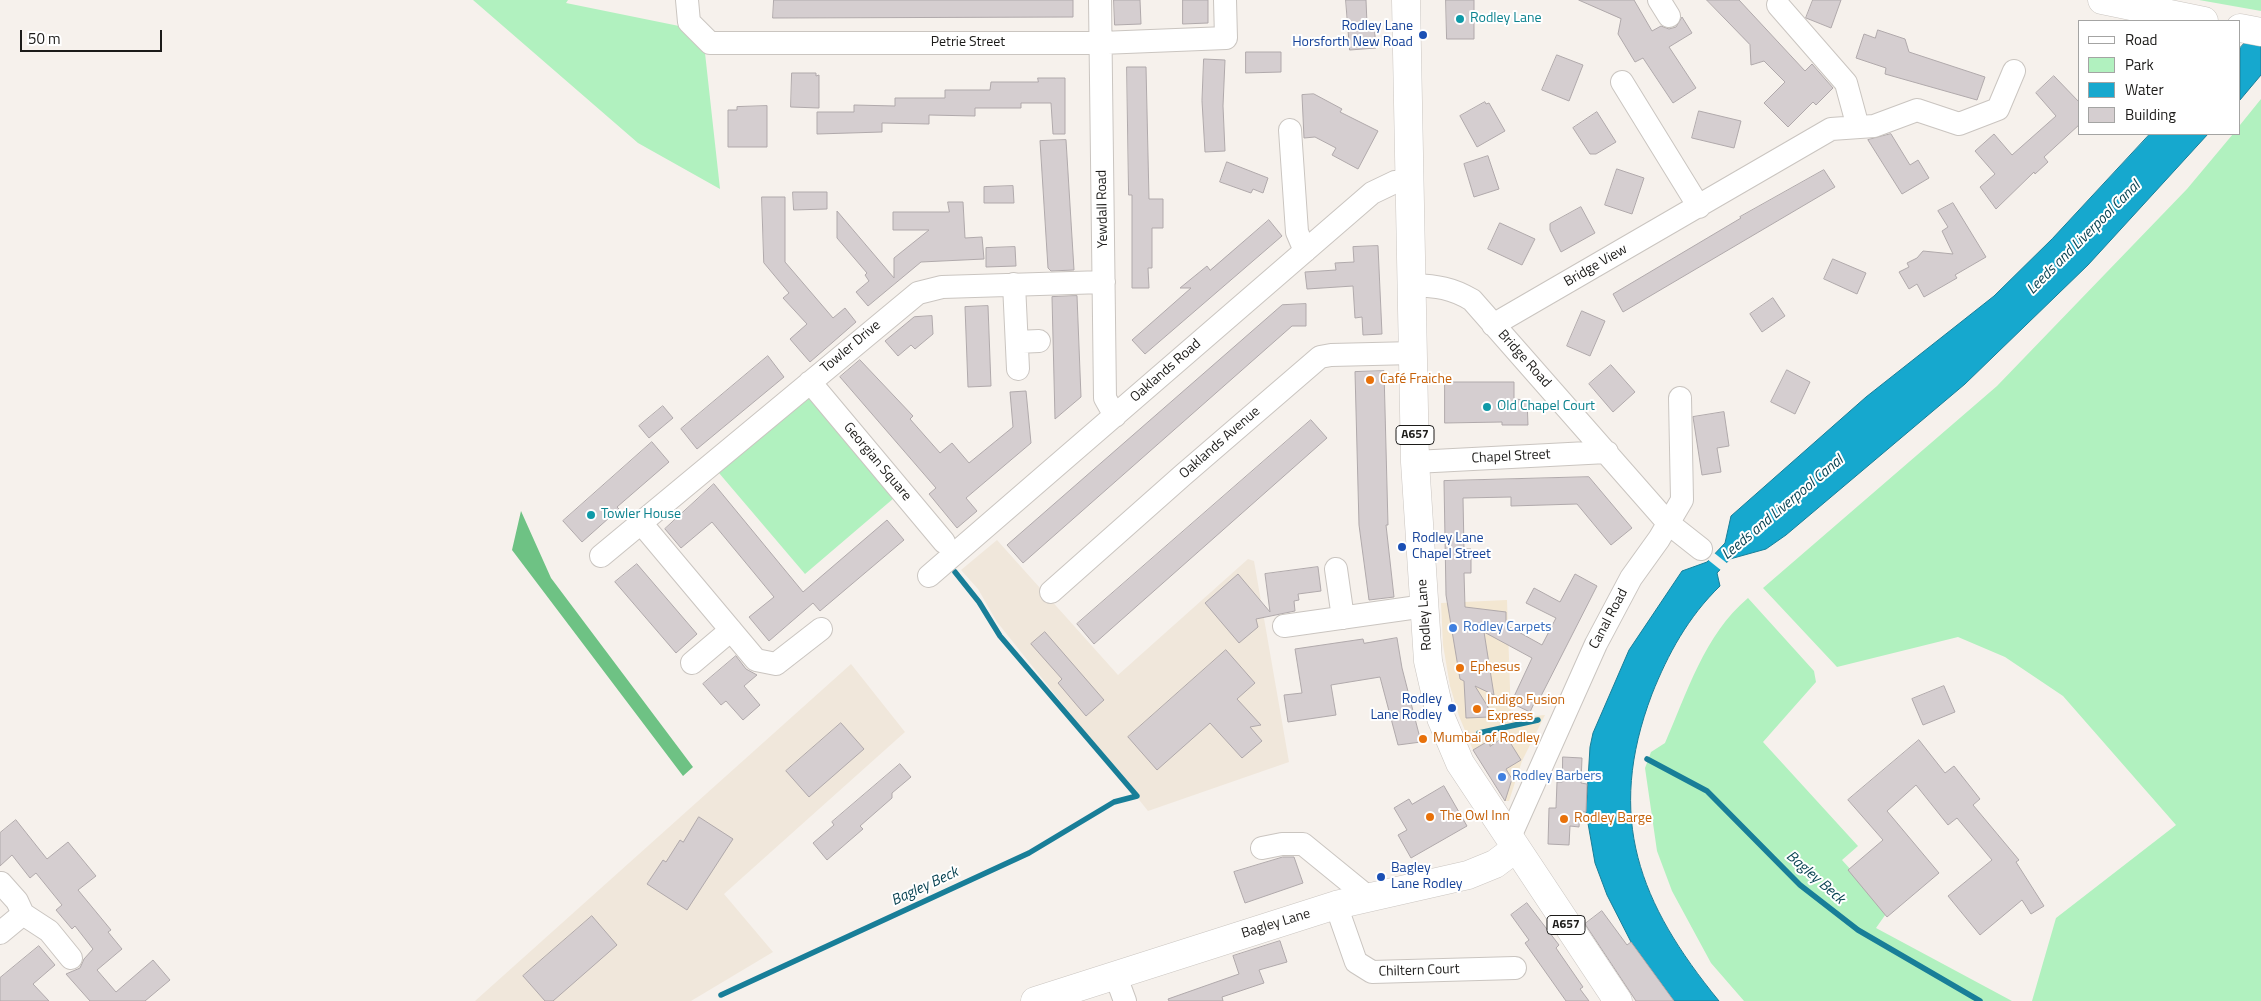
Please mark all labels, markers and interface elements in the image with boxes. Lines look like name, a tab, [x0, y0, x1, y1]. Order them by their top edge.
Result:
place label: Rodley Lane	[1470, 11, 1542, 27]
marker: Rodley Lane	[1454, 13, 1466, 25]
place label: Rodley Lane Horsforth New Road	[1292, 19, 1413, 52]
scale bar	[22, 20, 165, 52]
legend	[2078, 20, 2241, 135]
text: 50 m	[28, 27, 61, 50]
text: Road	[2125, 28, 2157, 51]
marker: Rodley Lane Horsforth New Road	[1417, 29, 1429, 41]
street label: Petrie Street	[931, 35, 1005, 51]
text: Park	[2125, 53, 2154, 76]
text: Water	[2125, 78, 2164, 101]
text: Building	[2125, 103, 2176, 126]
street label: Yewdall Road	[1094, 170, 1112, 248]
water label: Leeds and Liverpool Canal	[2024, 178, 2144, 298]
street label: Bridge View	[1561, 241, 1631, 291]
street label: Towler Drive	[818, 317, 884, 377]
street label: Bridge Road	[1494, 327, 1554, 391]
street label: Oaklands Road	[1127, 336, 1205, 406]
place label: Café Fraiche	[1380, 372, 1452, 388]
marker: Café Fraiche	[1364, 374, 1376, 386]
place label: Old Chapel Court	[1497, 399, 1595, 415]
marker: Old Chapel Court	[1481, 401, 1493, 413]
street label: Oaklands Avenue	[1176, 403, 1264, 483]
street label: Georgian Square	[839, 419, 915, 505]
road number: A657	[1396, 426, 1434, 444]
street label: Chapel Street	[1471, 447, 1551, 467]
water label: Leeds and Liverpool Canal	[1719, 452, 1847, 564]
place label: Towler House	[601, 507, 681, 523]
marker: Towler House	[585, 509, 597, 521]
place label: Rodley Lane Chapel Street	[1412, 531, 1491, 564]
marker: Rodley Lane Chapel Street	[1396, 541, 1408, 553]
street label: Rodley Lane	[1414, 579, 1436, 651]
street label: Canal Road	[1586, 586, 1632, 652]
place label: Rodley Carpets	[1463, 620, 1552, 636]
marker: Rodley Carpets	[1447, 622, 1459, 634]
place label: Ephesus	[1470, 660, 1520, 676]
marker: Ephesus	[1454, 662, 1466, 674]
place label: Rodley Lane Rodley	[1370, 692, 1442, 724]
place label: Indigo Fusion Express	[1487, 693, 1565, 726]
marker: Rodley Lane Rodley	[1446, 702, 1458, 714]
marker: Indigo Fusion Express	[1471, 703, 1483, 715]
place label: Mumbai of Rodley	[1433, 731, 1540, 747]
marker: Mumbai of Rodley	[1417, 733, 1429, 745]
place label: Rodley Barbers	[1512, 769, 1602, 785]
marker: Rodley Barbers	[1496, 771, 1508, 783]
place label: The Owl Inn	[1440, 809, 1510, 825]
marker: The Owl Inn	[1424, 811, 1436, 823]
place label: Rodley Barge	[1574, 811, 1652, 827]
marker: Rodley Barge	[1558, 813, 1570, 825]
water label: Bagley Beck	[1782, 848, 1848, 908]
place label: Bagley Lane Rodley	[1391, 861, 1463, 894]
water label: Bagley Beck	[889, 864, 961, 910]
marker: Bagley Lane Rodley	[1375, 871, 1387, 883]
street label: Bagley Lane	[1240, 906, 1312, 942]
road number: A657	[1547, 916, 1585, 934]
street label: Chiltern Court	[1378, 961, 1460, 981]

